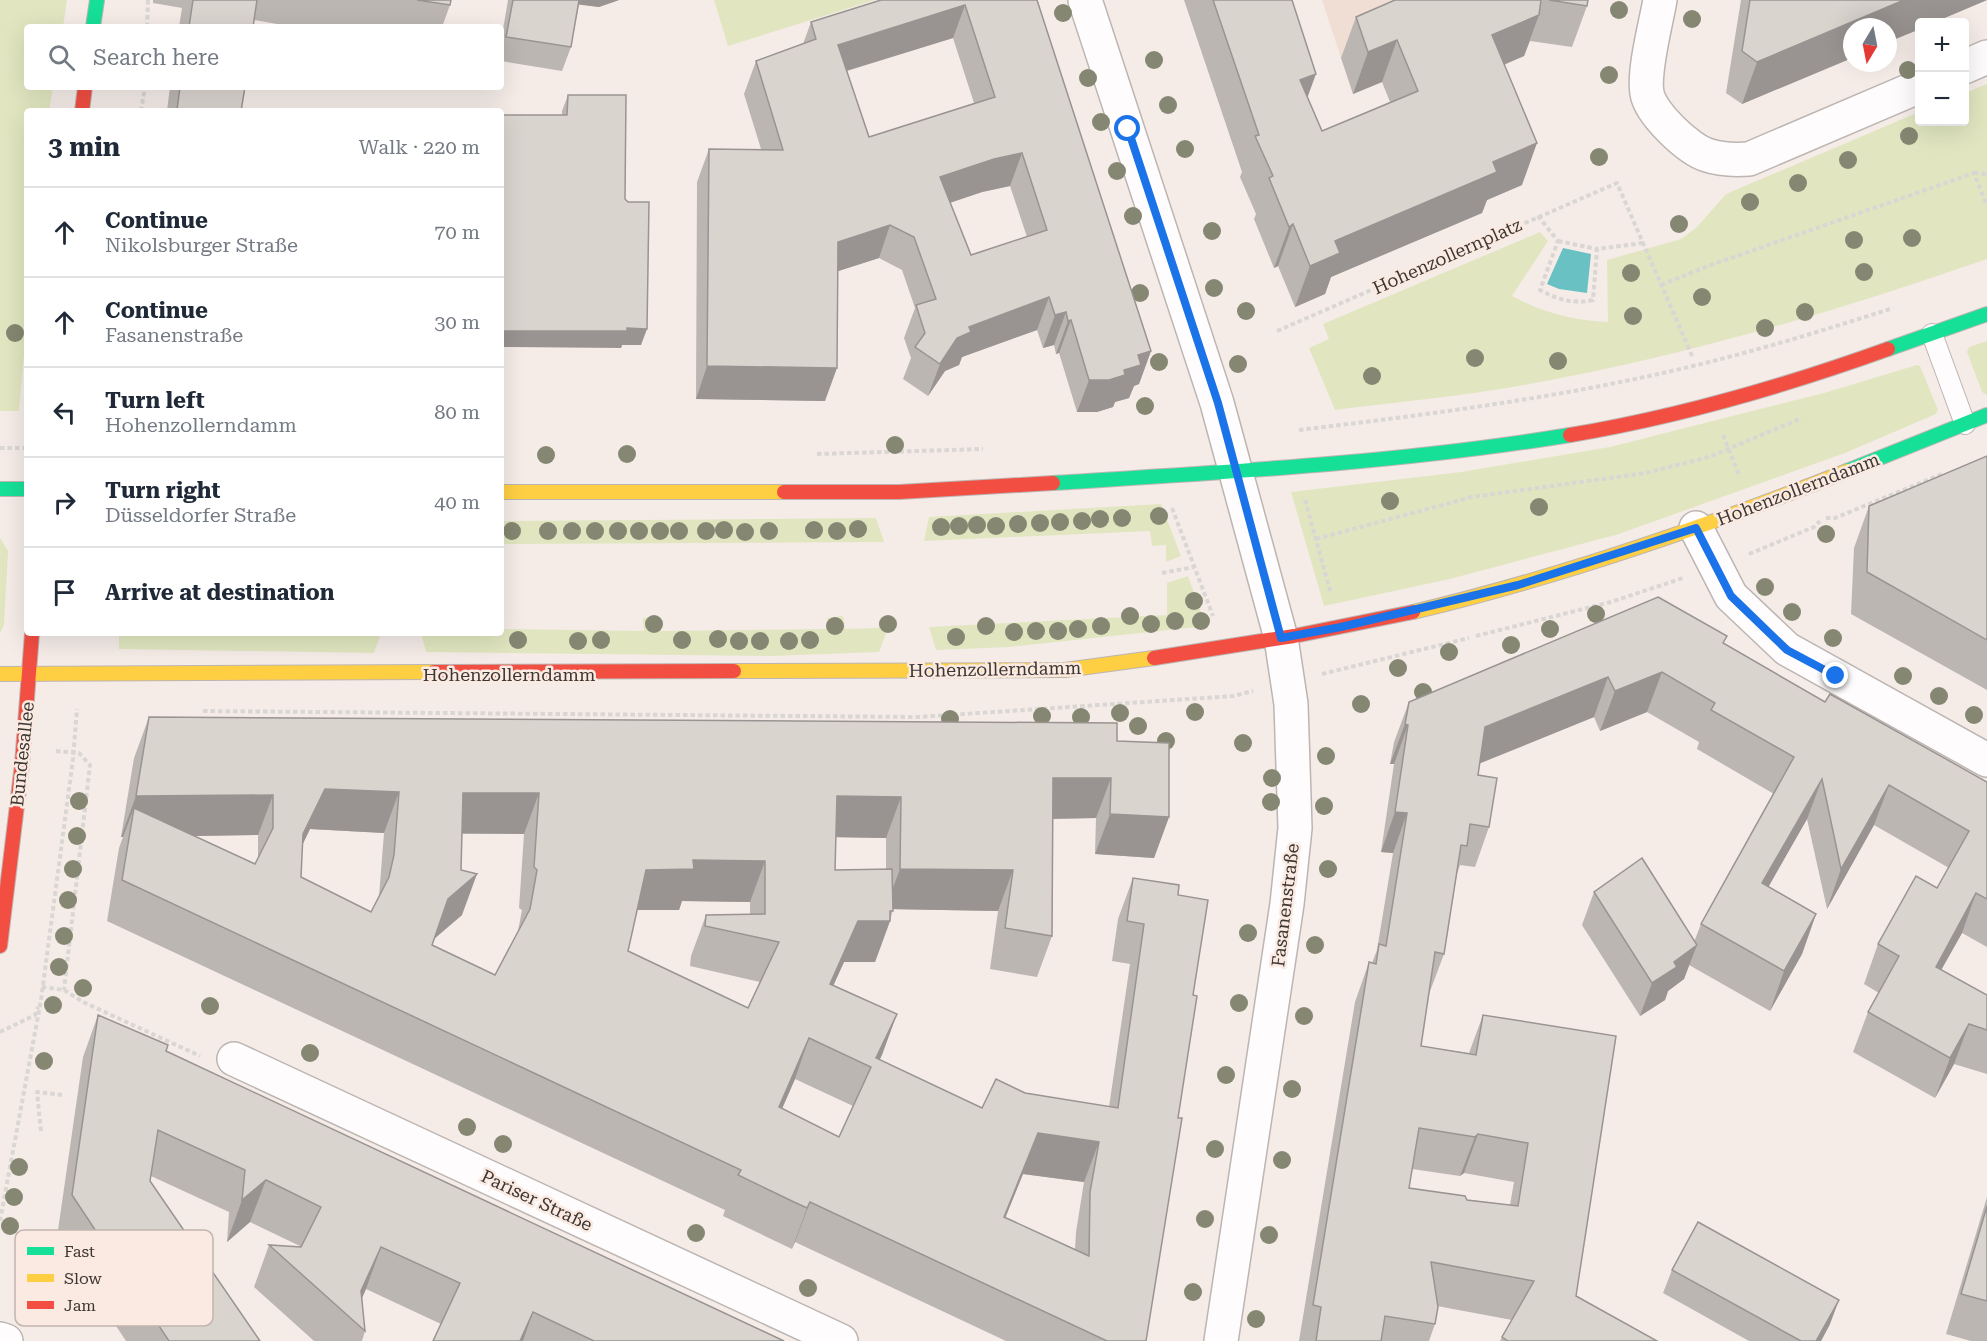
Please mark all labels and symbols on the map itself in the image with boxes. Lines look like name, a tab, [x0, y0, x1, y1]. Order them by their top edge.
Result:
north arrow	[1843, 18, 1897, 72]
route start	[1114, 115, 1140, 141]
street label: Hohenzollernplatz	[1369, 213, 1525, 298]
street label: Hohenzollerndamm	[1714, 448, 1882, 530]
street label: Hohenzollerndamm	[909, 657, 1081, 681]
route end	[1822, 662, 1848, 688]
street label: Hohenzollerndamm	[423, 664, 595, 685]
street label: Bundesallee	[6, 700, 38, 807]
street label: Fasanenstraße	[1267, 842, 1303, 968]
street label: Pariser Straße	[478, 1165, 596, 1235]
legend	[15, 1230, 213, 1326]
text: Fast	[64, 1242, 95, 1261]
text: Slow	[64, 1269, 102, 1288]
text: Jam	[64, 1296, 96, 1315]

